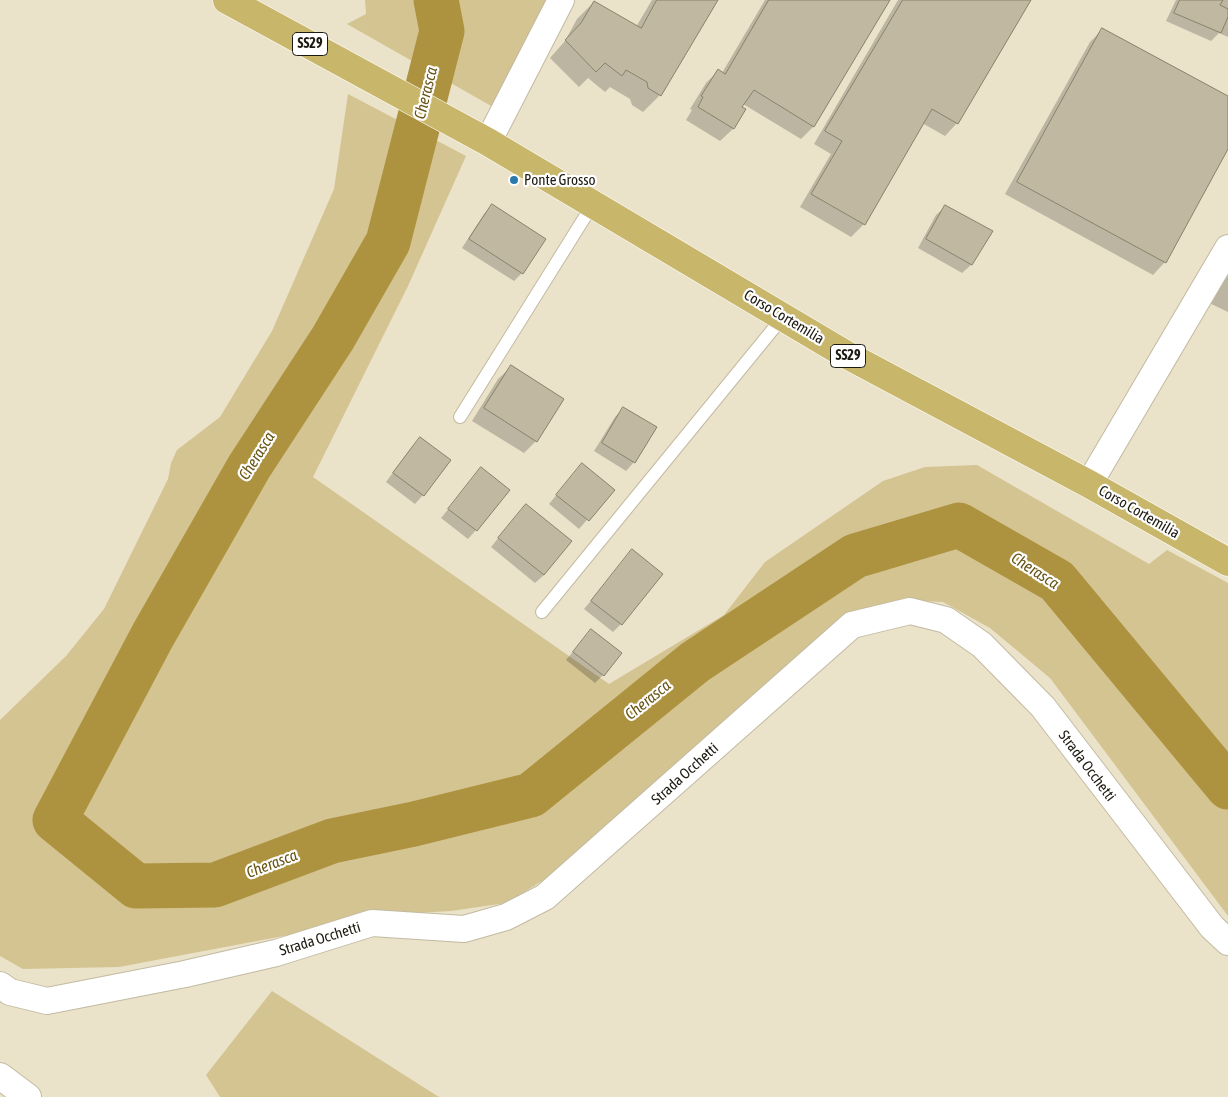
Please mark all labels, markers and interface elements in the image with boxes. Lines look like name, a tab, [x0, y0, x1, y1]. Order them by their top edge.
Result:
road number: SS29	[292, 33, 328, 56]
water label: Cherasca	[410, 65, 442, 121]
place label: Ponte Grosso	[524, 171, 596, 189]
marker: Ponte Grosso	[508, 174, 520, 186]
street label: Corso Cortemilia	[741, 286, 827, 348]
road number: SS29	[830, 344, 866, 368]
water label: Cherasca	[235, 428, 279, 484]
street label: Corso Cortemilia	[1095, 482, 1183, 542]
water label: Cherasca	[1008, 549, 1062, 593]
water label: Cherasca	[621, 676, 675, 724]
street label: Strada Occhetti	[1055, 727, 1119, 805]
street label: Strada Occhetti	[648, 739, 722, 809]
water label: Cherasca	[244, 846, 300, 882]
street label: Strada Occhetti	[277, 918, 363, 960]

